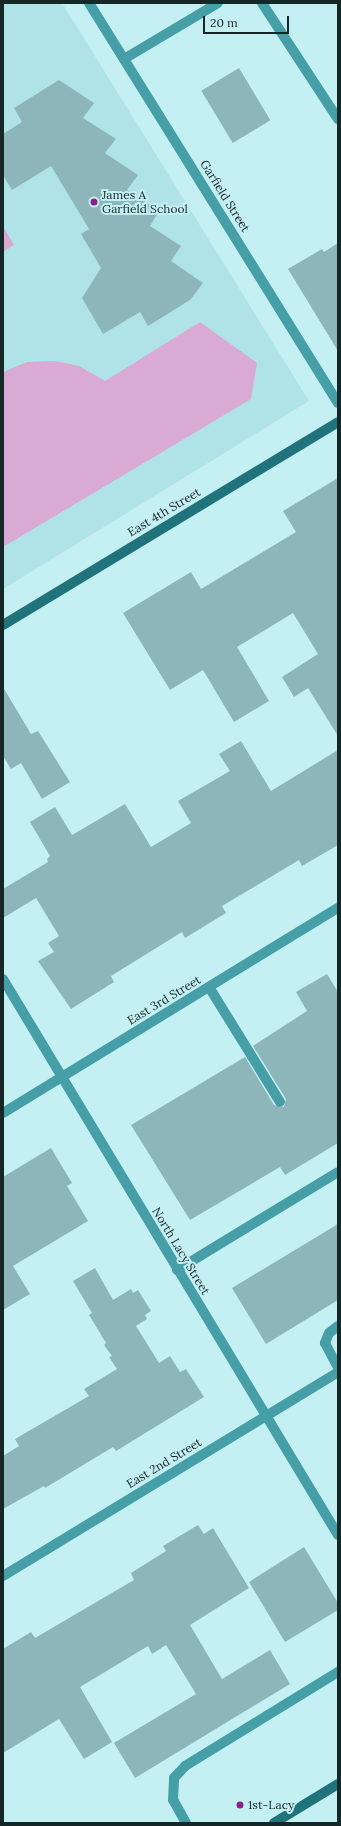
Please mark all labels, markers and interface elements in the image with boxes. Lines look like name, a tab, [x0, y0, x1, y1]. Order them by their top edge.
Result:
scale bar	[205, 8, 291, 34]
text: 20 m	[210, 15, 238, 30]
street label: Garfield Street	[197, 157, 253, 235]
place label: James A Garfield School	[102, 188, 188, 216]
marker: James A Garfield School	[89, 197, 99, 207]
street label: East 4th Street	[125, 485, 203, 539]
street label: East 3rd Street	[125, 972, 203, 1028]
street label: North Lacy Street	[149, 1205, 213, 1297]
street label: East 2nd Street	[124, 1435, 204, 1491]
place label: 1st-Lacy	[248, 1798, 294, 1812]
marker: 1st-Lacy	[235, 1800, 245, 1810]

